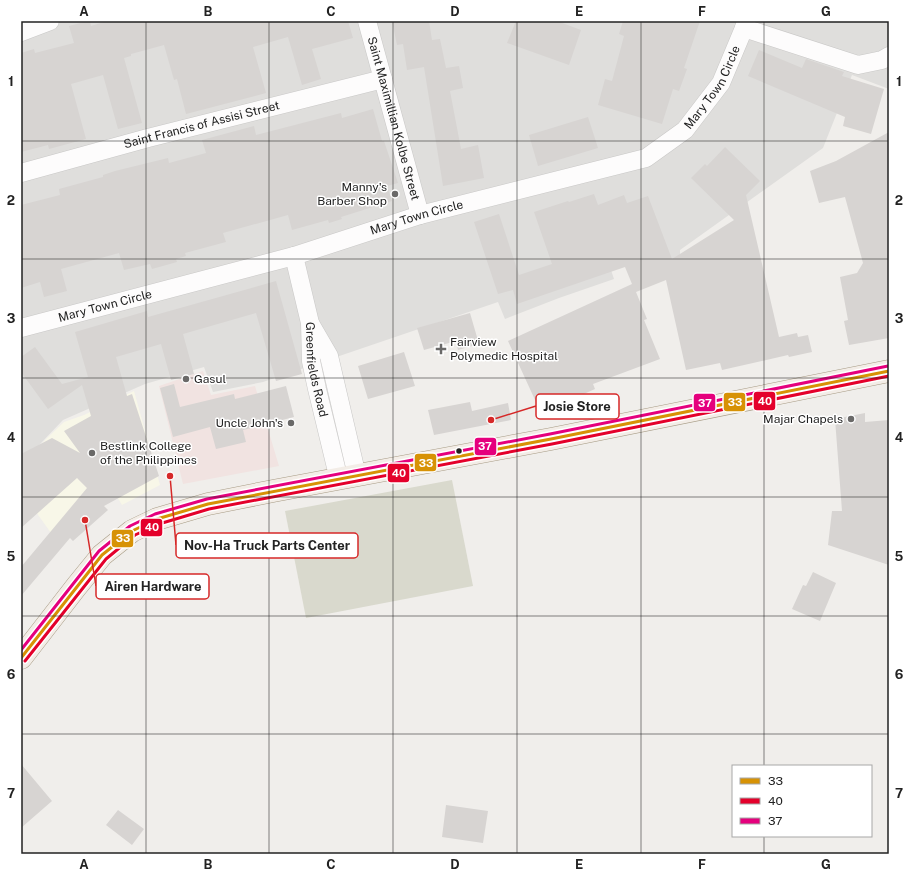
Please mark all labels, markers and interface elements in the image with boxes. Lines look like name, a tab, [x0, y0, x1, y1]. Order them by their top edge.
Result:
text: A	[79, 4, 89, 19]
text: B	[204, 4, 213, 19]
text: C	[326, 4, 336, 19]
text: D	[450, 4, 460, 19]
text: E	[575, 4, 583, 19]
text: F	[698, 4, 706, 19]
text: G	[821, 4, 831, 19]
street label: Saint Maximillian Kolbe Street	[365, 35, 423, 202]
street label: Mary Town Circle	[681, 43, 743, 132]
text: 1	[8, 74, 14, 89]
text: 1	[896, 74, 902, 89]
street label: Saint Francis of Assisi Street	[122, 98, 281, 151]
place label: Manny's Barber Shop	[317, 180, 387, 208]
marker: Manny's Barber Shop	[390, 189, 400, 199]
text: 2	[7, 193, 15, 208]
text: 2	[895, 193, 903, 208]
street label: Mary Town Circle	[368, 197, 465, 238]
street label: Mary Town Circle	[57, 287, 154, 325]
text: 3	[7, 311, 16, 326]
text: 3	[895, 311, 904, 326]
street label: Greenfields Road	[303, 322, 331, 418]
place label: Fairview Polymedic Hospital	[450, 335, 558, 363]
marker: Fairview Polymedic Hospital	[435, 343, 447, 355]
place label: Gasul	[194, 372, 226, 386]
marker: Gasul	[181, 374, 191, 384]
line badge: 40	[753, 391, 776, 411]
line badge: 33	[723, 392, 746, 412]
line badge: 37	[693, 393, 716, 412]
callout: Josie Store	[536, 394, 619, 419]
text: 40	[758, 395, 772, 407]
text: 33	[728, 396, 742, 408]
text: 37	[698, 397, 712, 409]
text: Josie Store	[543, 399, 611, 414]
place label: Majar Chapels	[763, 412, 843, 426]
marker: Majar Chapels	[846, 414, 856, 424]
place label: Uncle John's	[215, 416, 283, 430]
marker: Uncle John's	[286, 418, 296, 428]
text: 4	[7, 430, 16, 445]
text: 4	[895, 430, 904, 445]
line badge: 37	[474, 437, 497, 456]
place label: Bestlink College of the Philippines	[100, 439, 197, 467]
text: 37	[478, 440, 492, 452]
unlabelled marker	[454, 446, 464, 456]
marker: Bestlink College of the Philippines	[87, 448, 97, 458]
line badge: 33	[414, 453, 437, 472]
text: 33	[419, 457, 433, 469]
line badge: 40	[387, 463, 410, 483]
text: 40	[392, 467, 406, 479]
line badge: 40	[140, 518, 163, 537]
text: 40	[145, 521, 159, 533]
line badge: 33	[111, 529, 134, 548]
text: 33	[116, 532, 130, 544]
callout: Nov-Ha Truck Parts Center	[176, 533, 358, 558]
text: Nov-Ha Truck Parts Center	[184, 538, 351, 553]
text: 5	[7, 549, 16, 564]
text: 5	[895, 549, 904, 564]
callout: Airen Hardware	[96, 574, 209, 599]
text: Airen Hardware	[104, 579, 202, 594]
text: 6	[7, 667, 16, 682]
text: 6	[895, 667, 904, 682]
legend	[732, 765, 872, 837]
text: 33	[768, 774, 783, 788]
text: 7	[7, 786, 15, 801]
text: 7	[895, 786, 903, 801]
text: 40	[768, 794, 783, 808]
text: 37	[768, 814, 783, 828]
text: A	[79, 857, 89, 872]
text: B	[204, 857, 213, 872]
text: C	[326, 857, 336, 872]
text: D	[450, 857, 460, 872]
text: E	[575, 857, 583, 872]
text: F	[698, 857, 706, 872]
text: G	[821, 857, 831, 872]

